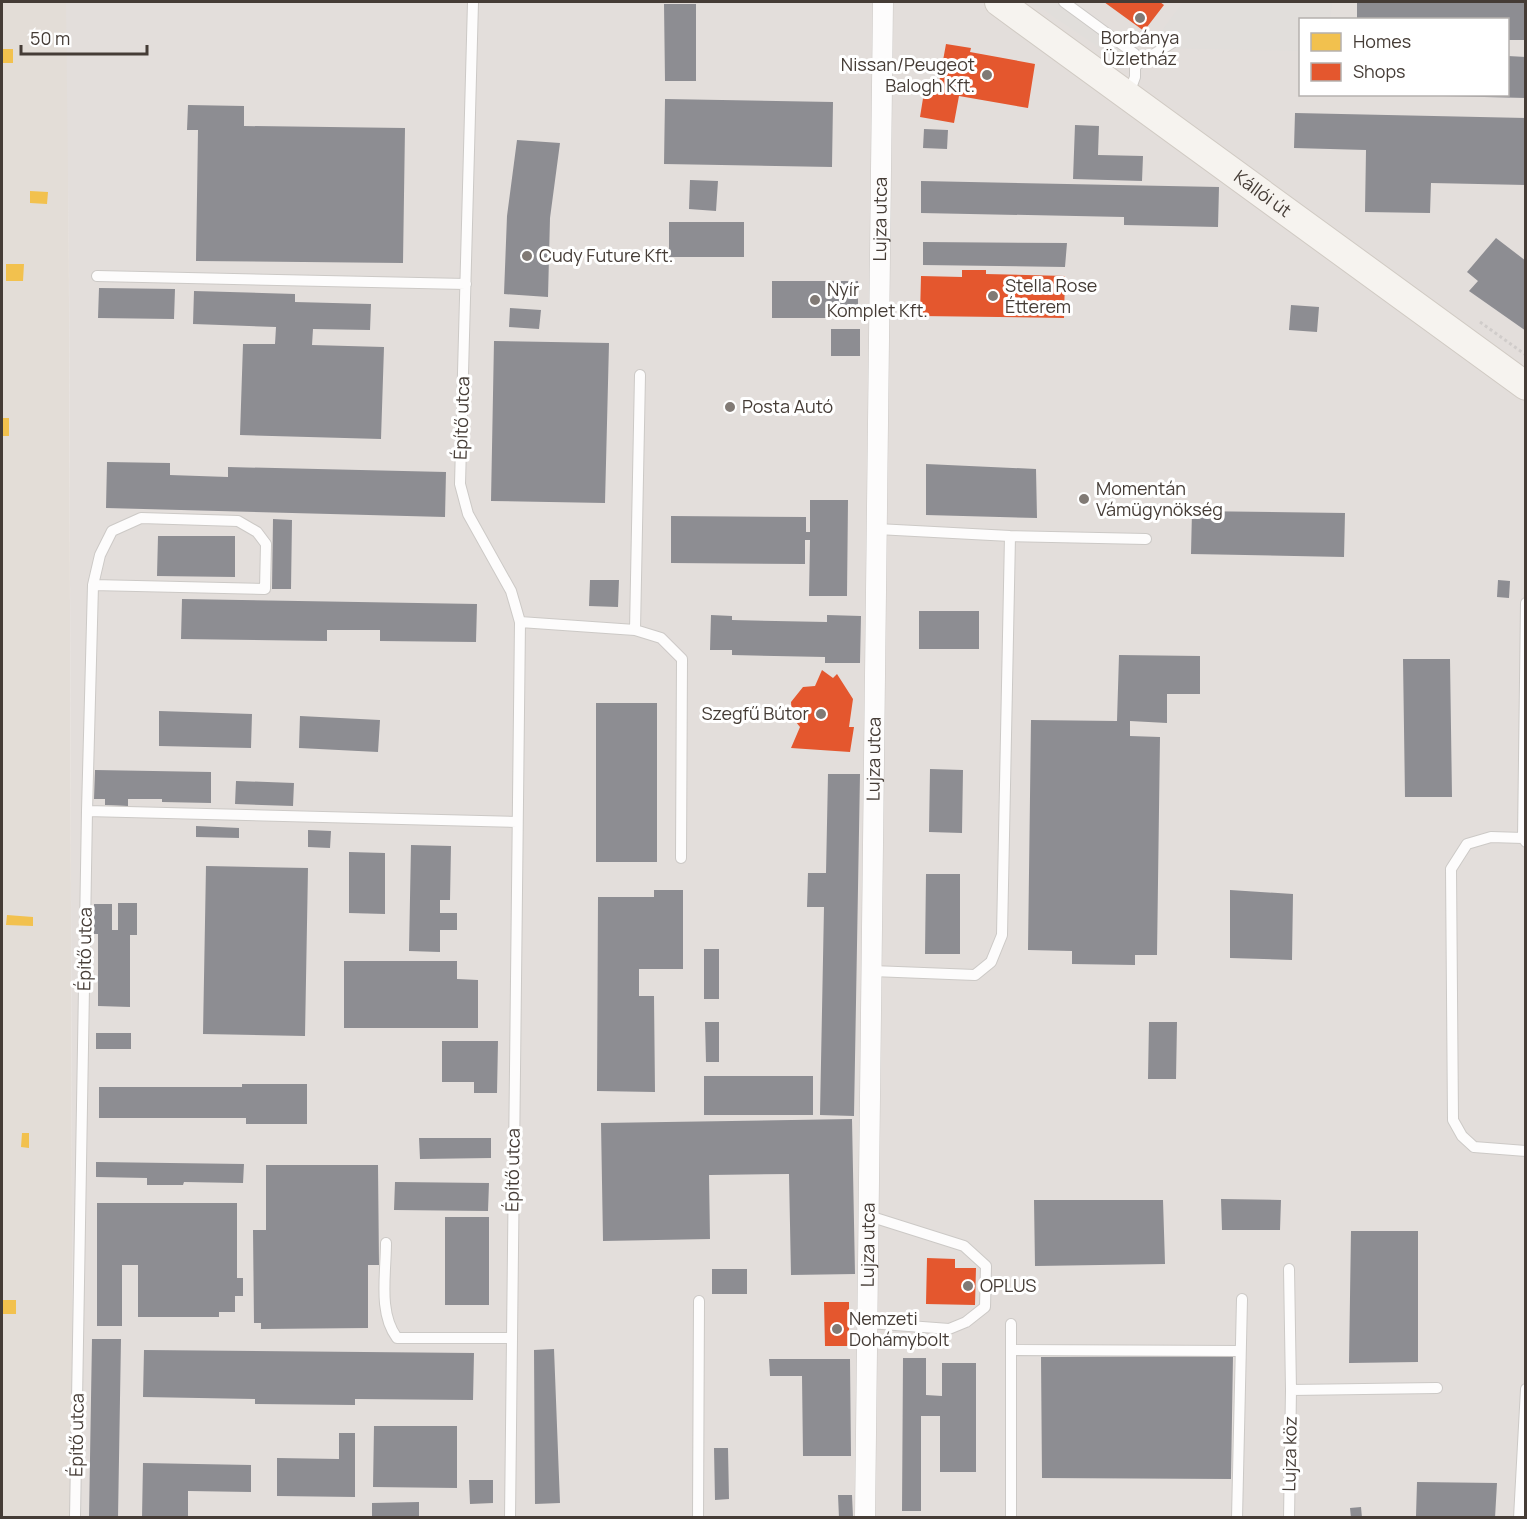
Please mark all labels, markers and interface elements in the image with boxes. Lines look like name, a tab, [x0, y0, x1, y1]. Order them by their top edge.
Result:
marker: Borbánya Üzletház	[1133, 11, 1147, 25]
scale bar	[21, 18, 147, 56]
legend	[1299, 18, 1509, 96]
place label: Borbánya Üzletház	[1101, 25, 1179, 70]
text: 50 m	[30, 26, 70, 50]
text: Homes	[1353, 29, 1411, 53]
place label: Nissan/Peugeot Balogh Kft.	[841, 52, 975, 97]
text: Shops	[1353, 59, 1405, 83]
marker: Nissan/Peugeot Balogh Kft.	[980, 68, 994, 82]
street label: Kállói út	[1230, 164, 1297, 222]
street label: Lujza utca	[867, 177, 892, 261]
place label: Cudy Future Kft.	[539, 243, 673, 267]
marker: Cudy Future Kft.	[520, 249, 534, 263]
place label: Stella Rose Étterem	[1005, 273, 1097, 318]
place label: Nyír Komplet Kft.	[827, 277, 928, 322]
marker: Stella Rose Étterem	[986, 289, 1000, 303]
marker: Nyír Komplet Kft.	[808, 293, 822, 307]
street label: Építő utca	[448, 376, 474, 460]
place label: Posta Autó	[742, 394, 833, 418]
marker: Posta Autó	[723, 400, 737, 414]
place label: Momentán Vámügynökség	[1096, 476, 1223, 521]
marker: Momentán Vámügynökség	[1077, 492, 1091, 506]
place label: Szegfű Bútor	[702, 701, 809, 725]
marker: Szegfű Bútor	[814, 707, 828, 721]
street label: Lujza utca	[861, 717, 886, 801]
street label: Építő utca	[71, 907, 97, 991]
street label: Építő utca	[499, 1128, 525, 1212]
street label: Lujza utca	[855, 1203, 880, 1287]
place label: OPLUS	[980, 1273, 1036, 1297]
marker: OPLUS	[961, 1279, 975, 1293]
place label: Nemzeti Dohámybolt	[849, 1306, 950, 1351]
marker: Nemzeti Dohámybolt	[830, 1322, 844, 1336]
street label: Építő utca	[63, 1393, 89, 1477]
street label: Lujza köz	[1276, 1416, 1302, 1492]

